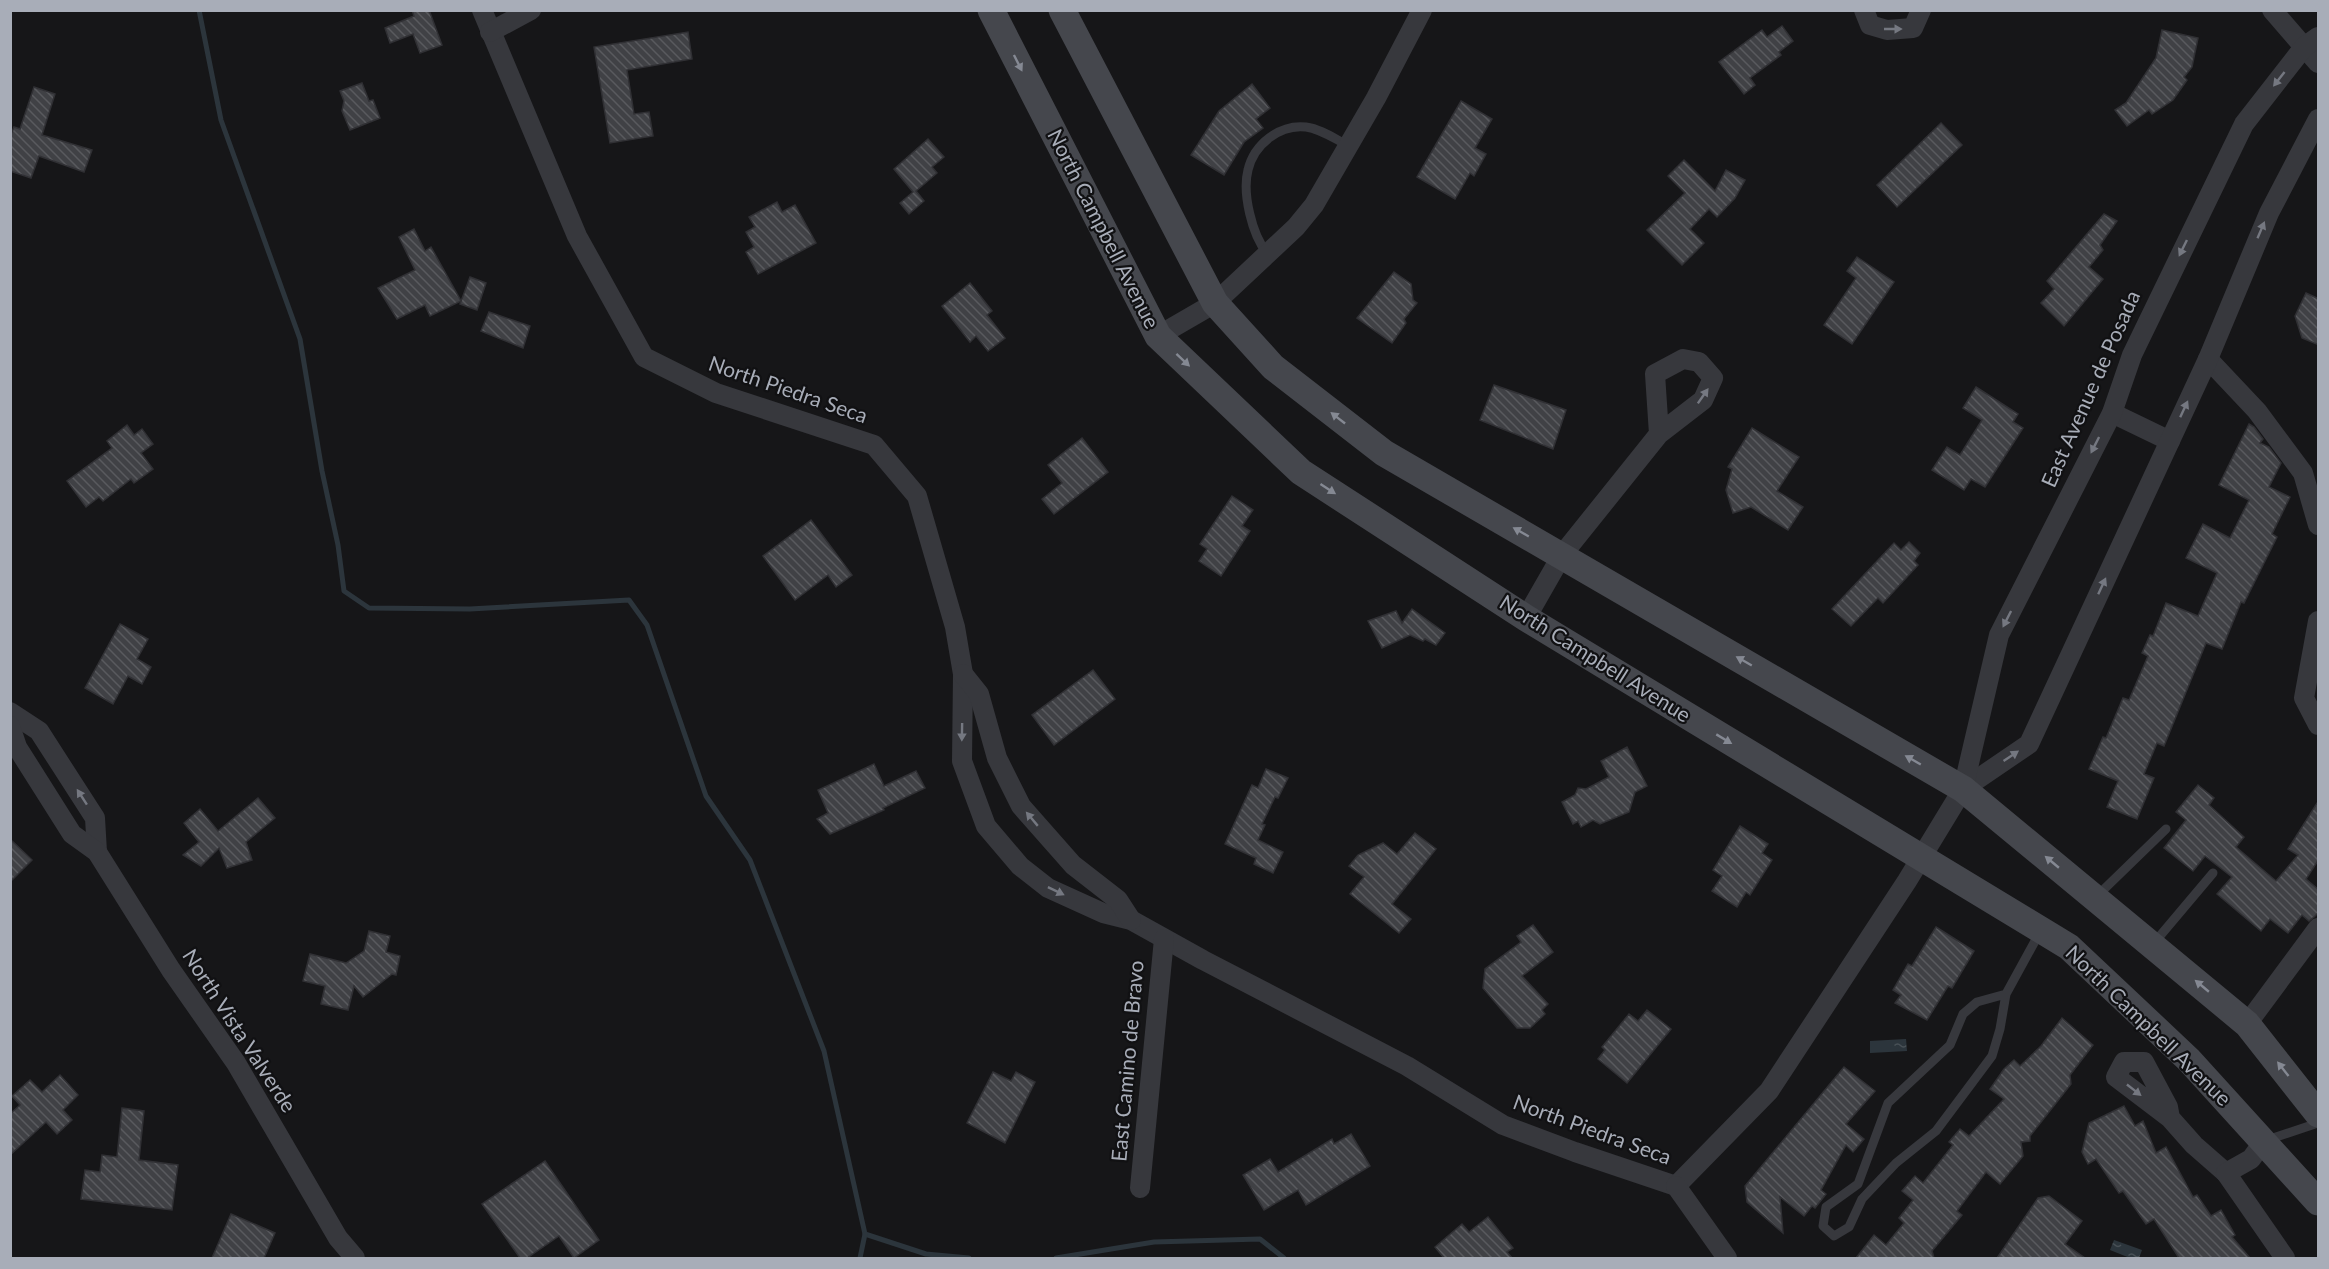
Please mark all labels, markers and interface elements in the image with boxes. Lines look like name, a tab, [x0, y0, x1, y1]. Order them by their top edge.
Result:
one-way arrow	[1883, 24, 1902, 34]
one-way arrow	[1013, 54, 1022, 71]
one-way arrow	[2273, 72, 2285, 87]
street label: North Campbell Avenue	[1043, 124, 1165, 332]
one-way arrow	[2257, 222, 2266, 239]
one-way arrow	[2178, 240, 2187, 257]
street label: East Avenue de Posada	[2035, 286, 2144, 491]
street label: North Piedra Seca	[706, 350, 871, 428]
one-way arrow	[1176, 353, 1191, 367]
one-way arrow	[1697, 388, 1709, 404]
one-way arrow	[2180, 401, 2189, 418]
one-way arrow	[1330, 411, 1346, 424]
one-way arrow	[2090, 437, 2100, 454]
one-way arrow	[1320, 484, 1337, 495]
one-way arrow	[1512, 527, 1529, 537]
one-way arrow	[2097, 577, 2107, 595]
street label: North Campbell Avenue	[1496, 589, 1696, 727]
one-way arrow	[2002, 611, 2012, 628]
one-way arrow	[1736, 656, 1752, 667]
one-way arrow	[957, 723, 967, 742]
one-way arrow	[1716, 733, 1732, 744]
one-way arrow	[2003, 750, 2019, 762]
one-way arrow	[1905, 754, 1921, 765]
one-way arrow	[76, 789, 87, 805]
one-way arrow	[1026, 812, 1039, 827]
one-way arrow	[2045, 856, 2060, 869]
one-way arrow	[1048, 887, 1065, 896]
street label: North Campbell Avenue	[2061, 939, 2237, 1110]
street label: North Vista Valverde	[178, 944, 302, 1117]
street label: East Camino de Bravo	[1105, 959, 1148, 1163]
one-way arrow	[2194, 980, 2210, 993]
one-way arrow	[2276, 1061, 2289, 1077]
one-way arrow	[2126, 1084, 2141, 1096]
street label: North Piedra Seca	[1510, 1088, 1675, 1169]

